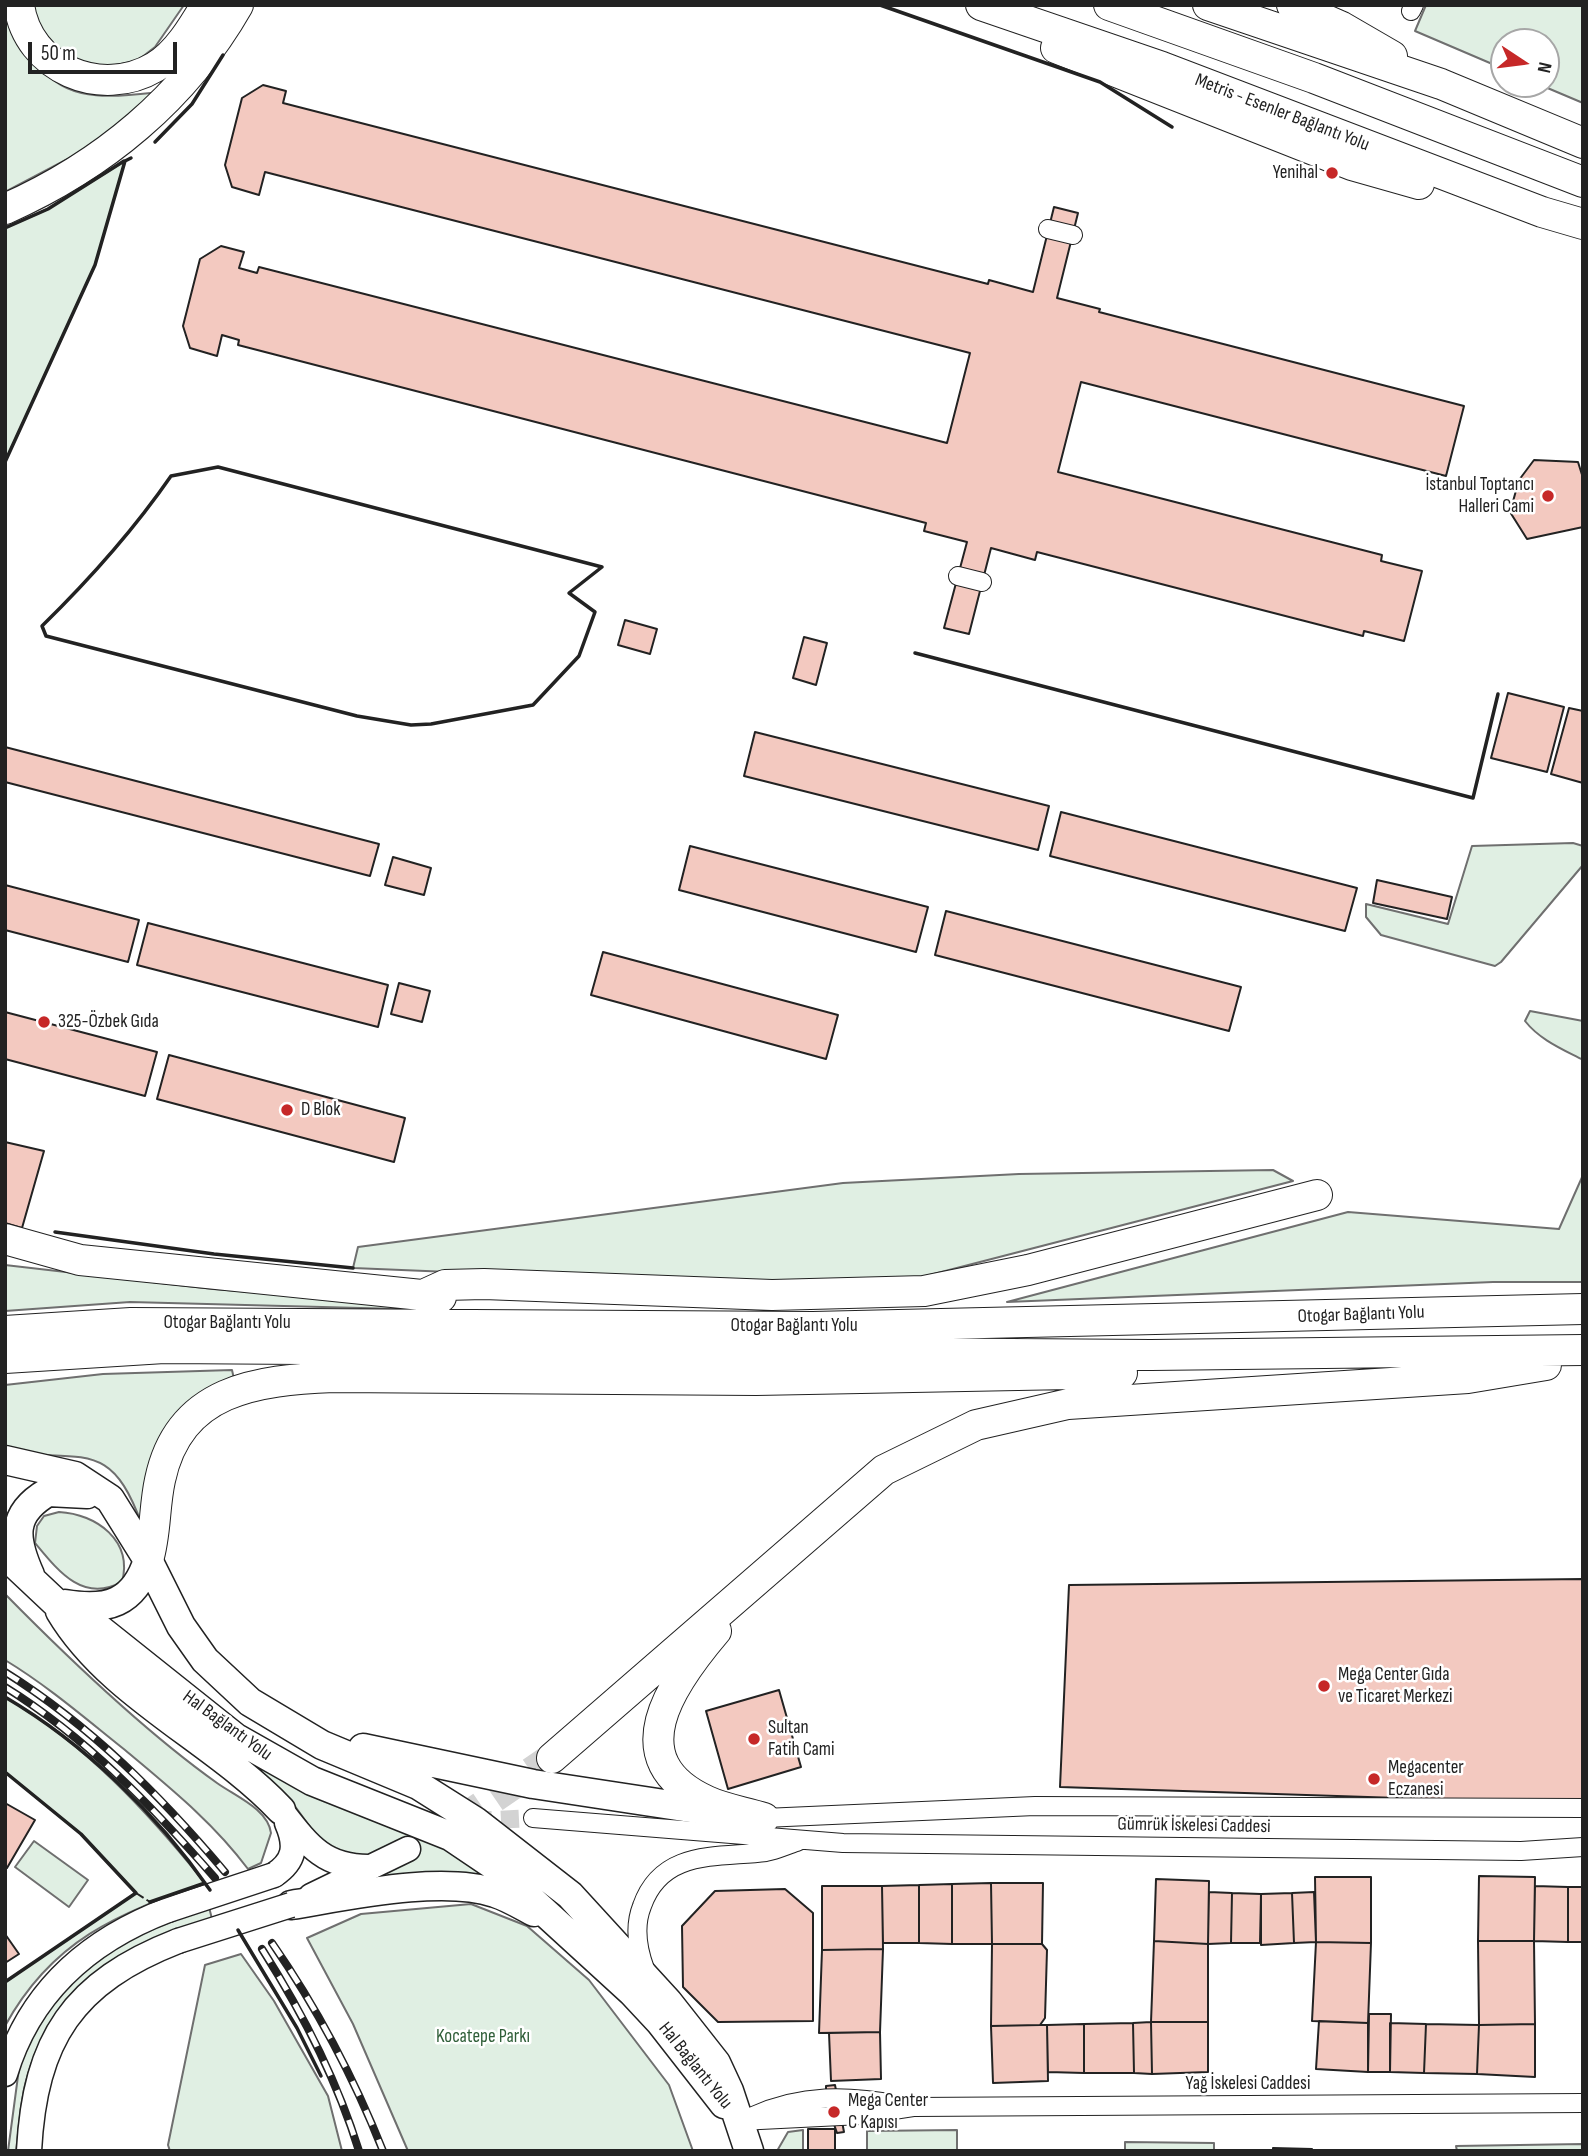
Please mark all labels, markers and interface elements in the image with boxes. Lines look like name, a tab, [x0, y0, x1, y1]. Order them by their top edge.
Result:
scale bar	[32, 28, 180, 72]
north arrow	[1490, 28, 1560, 98]
text: 50 m	[41, 41, 76, 66]
text: N	[1532, 60, 1556, 75]
street label: Metris - Esenler Bağlantı Yolu	[1192, 69, 1372, 157]
place label: Yenihal	[1273, 162, 1318, 184]
marker: Yenihal	[1324, 165, 1340, 181]
place label: İstanbul Toptancı Halleri Cami	[1425, 474, 1534, 518]
marker: İstanbul Toptancı Halleri Cami	[1540, 488, 1556, 504]
place label: 325-Özbek Gıda	[58, 1011, 159, 1033]
marker: 325-Özbek Gıda	[36, 1014, 52, 1030]
place label: D Blok	[301, 1099, 341, 1121]
marker: D Blok	[279, 1102, 295, 1118]
street label: Otogar Bağlantı Yolu	[1297, 1301, 1425, 1329]
street label: Otogar Bağlantı Yolu	[163, 1312, 291, 1334]
street label: Otogar Bağlantı Yolu	[730, 1315, 858, 1337]
place label: Mega Center Gıda ve Ticaret Merkezi	[1338, 1664, 1453, 1708]
marker: Mega Center Gıda ve Ticaret Merkezi	[1316, 1678, 1332, 1694]
street label: Hal Bağlantı Yolu	[178, 1686, 276, 1766]
place label: Sultan Fatih Cami	[768, 1717, 835, 1761]
marker: Sultan Fatih Cami	[746, 1731, 762, 1747]
place label: Megacenter Eczanesi	[1388, 1757, 1464, 1801]
marker: Megacenter Eczanesi	[1366, 1771, 1382, 1787]
street label: Gümrük İskelesi Caddesi	[1117, 1813, 1271, 1839]
street label: Hal Bağlantı Yolu	[653, 2018, 737, 2114]
park label: Kocatepe Parkı	[436, 2026, 530, 2048]
street label: Yağ İskelesi Caddesi	[1186, 2073, 1310, 2095]
place label: Mega Center C Kapısı	[848, 2090, 928, 2134]
marker: Mega Center C Kapısı	[826, 2104, 842, 2120]

